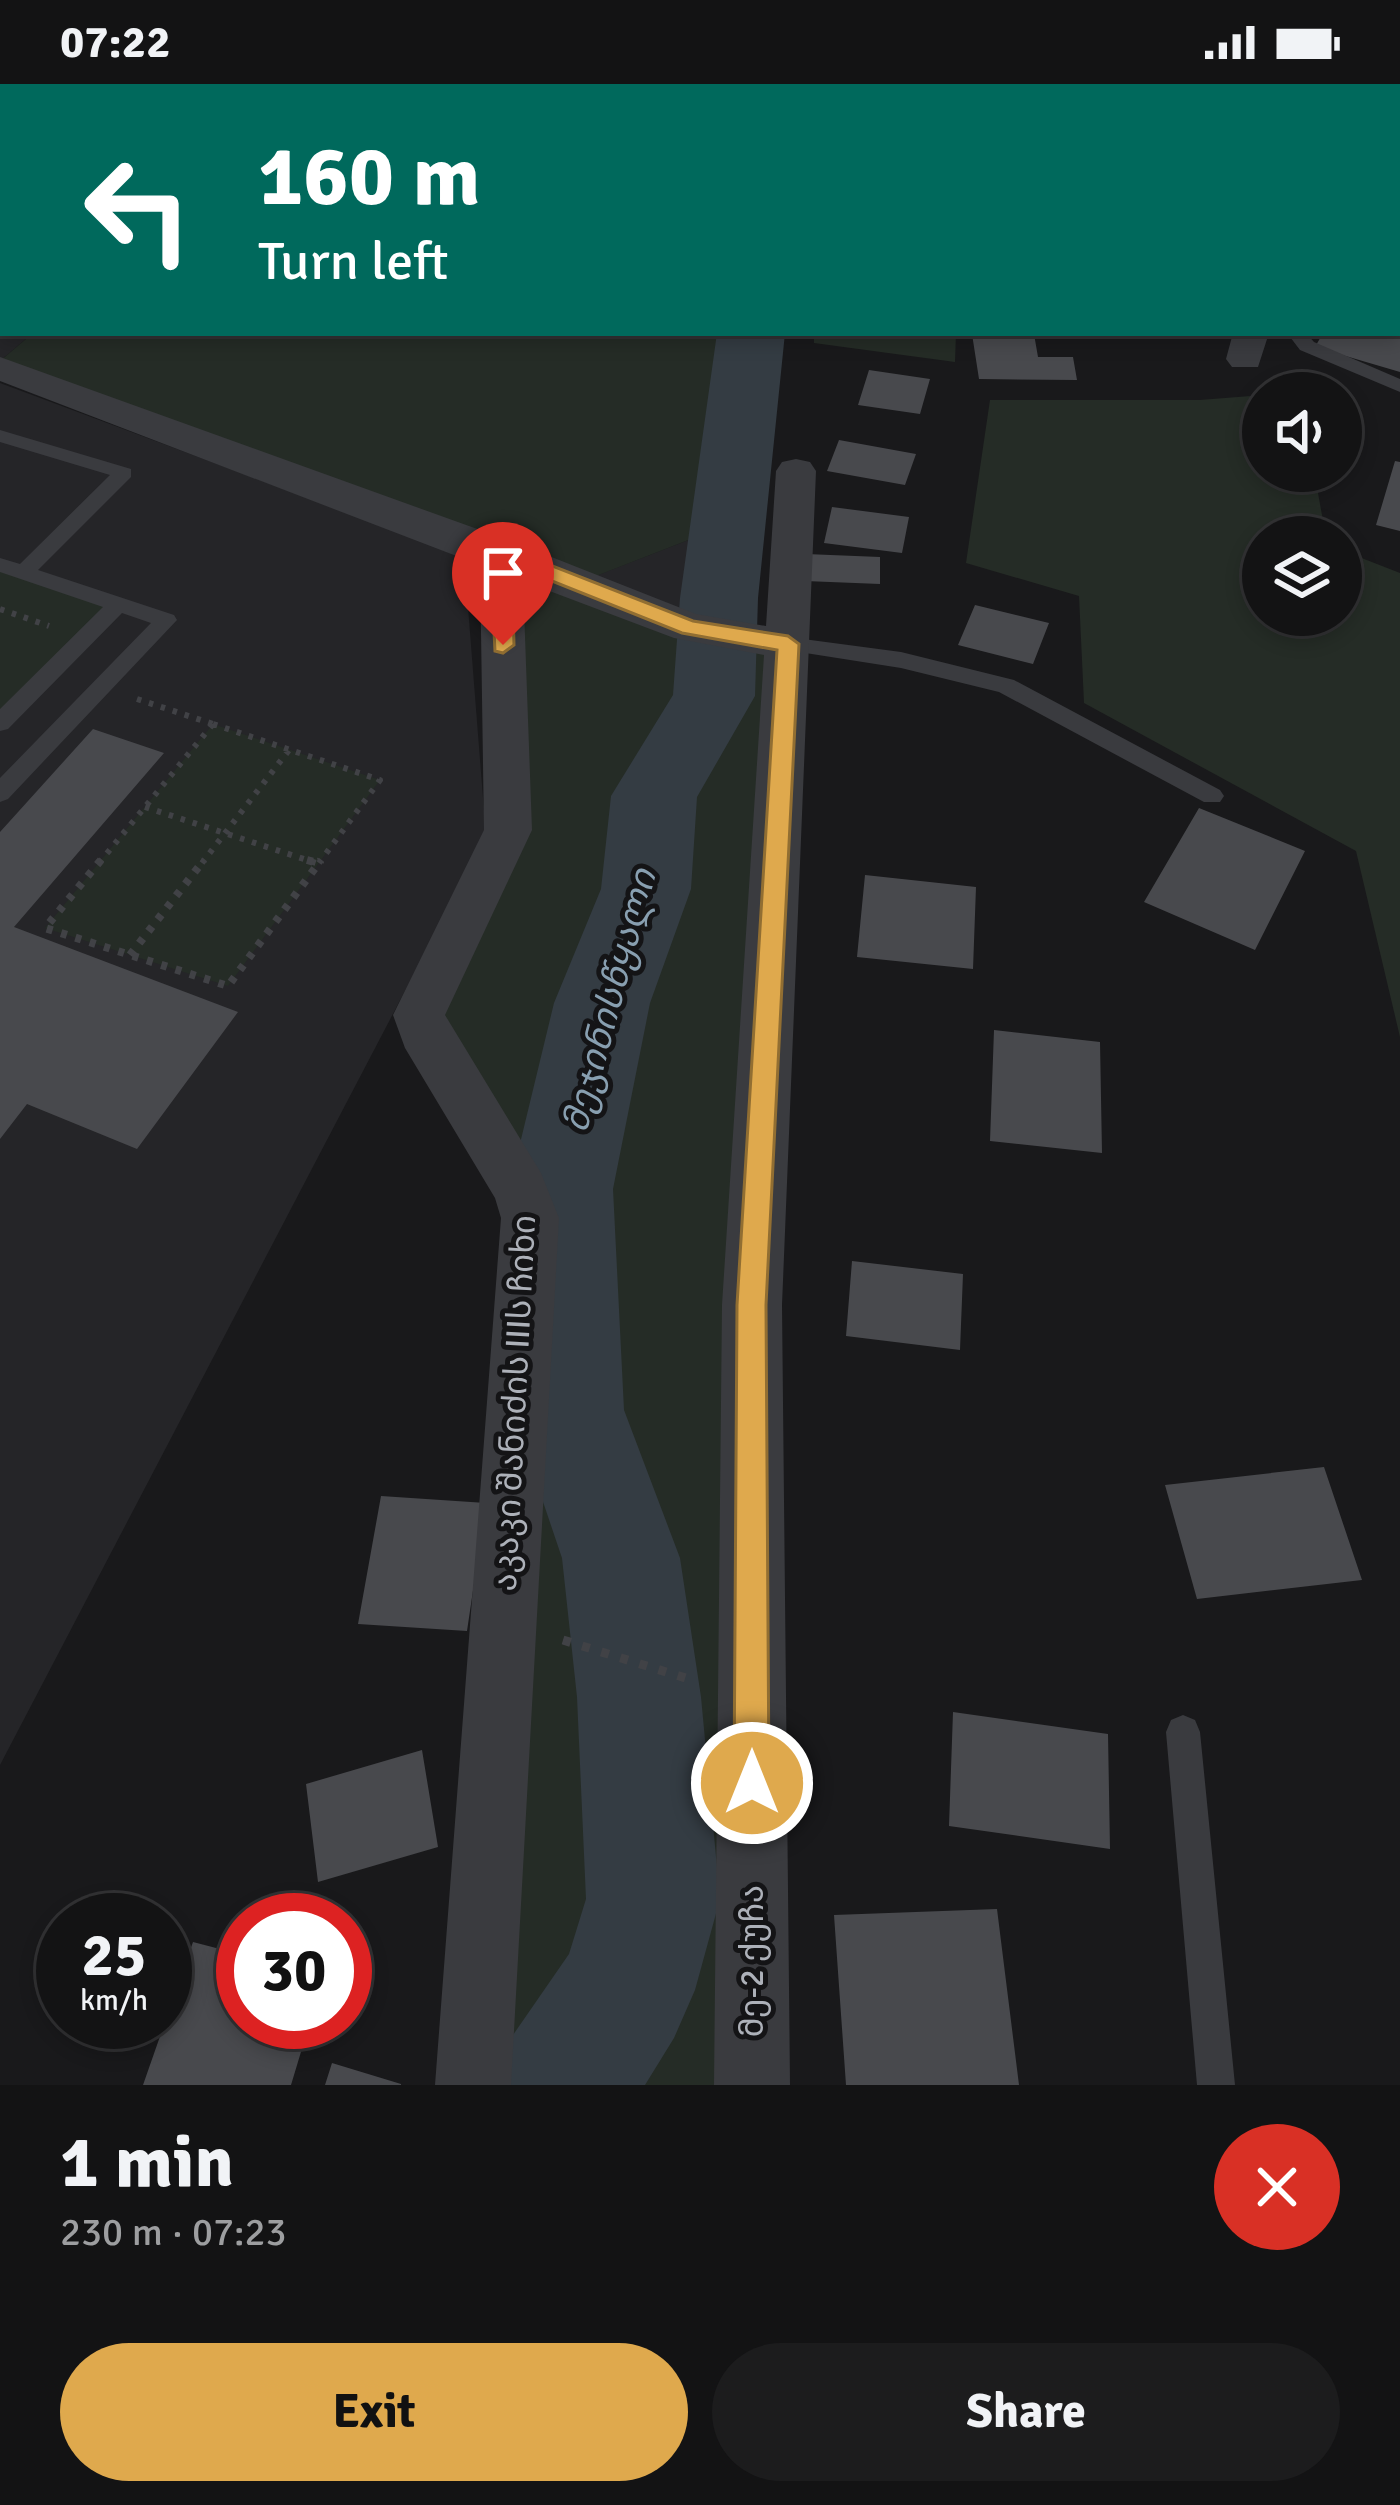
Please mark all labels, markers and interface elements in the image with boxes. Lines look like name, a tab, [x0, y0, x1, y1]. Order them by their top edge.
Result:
text: 07:22	[60, 15, 170, 70]
text: 160 m	[258, 125, 480, 229]
icon: left	[60, 132, 216, 288]
text: Turn left	[258, 228, 448, 295]
map controls	[1242, 372, 1362, 636]
button: sound	[1242, 372, 1362, 492]
button: layers	[1242, 516, 1362, 636]
pin	[452, 522, 554, 645]
icon: arrive	[470, 540, 536, 606]
water label: მეჯინისწყალი	[553, 863, 667, 1137]
street label: აკაკი შანიძის IIIს ჩიხი	[485, 1214, 545, 1592]
position arrow	[689, 1720, 815, 1846]
street label: მე-2 ქუჩა	[732, 1885, 773, 2037]
speed limit sign: 30	[216, 1893, 372, 2049]
text: 25	[82, 1919, 146, 1993]
text: km/h	[80, 1982, 148, 2019]
text: 1 min	[60, 2118, 234, 2207]
button: close	[1214, 2124, 1340, 2250]
text: 230 m · 07:23	[60, 2208, 287, 2256]
button: Exit	[60, 2343, 688, 2481]
button: Share	[712, 2343, 1340, 2481]

